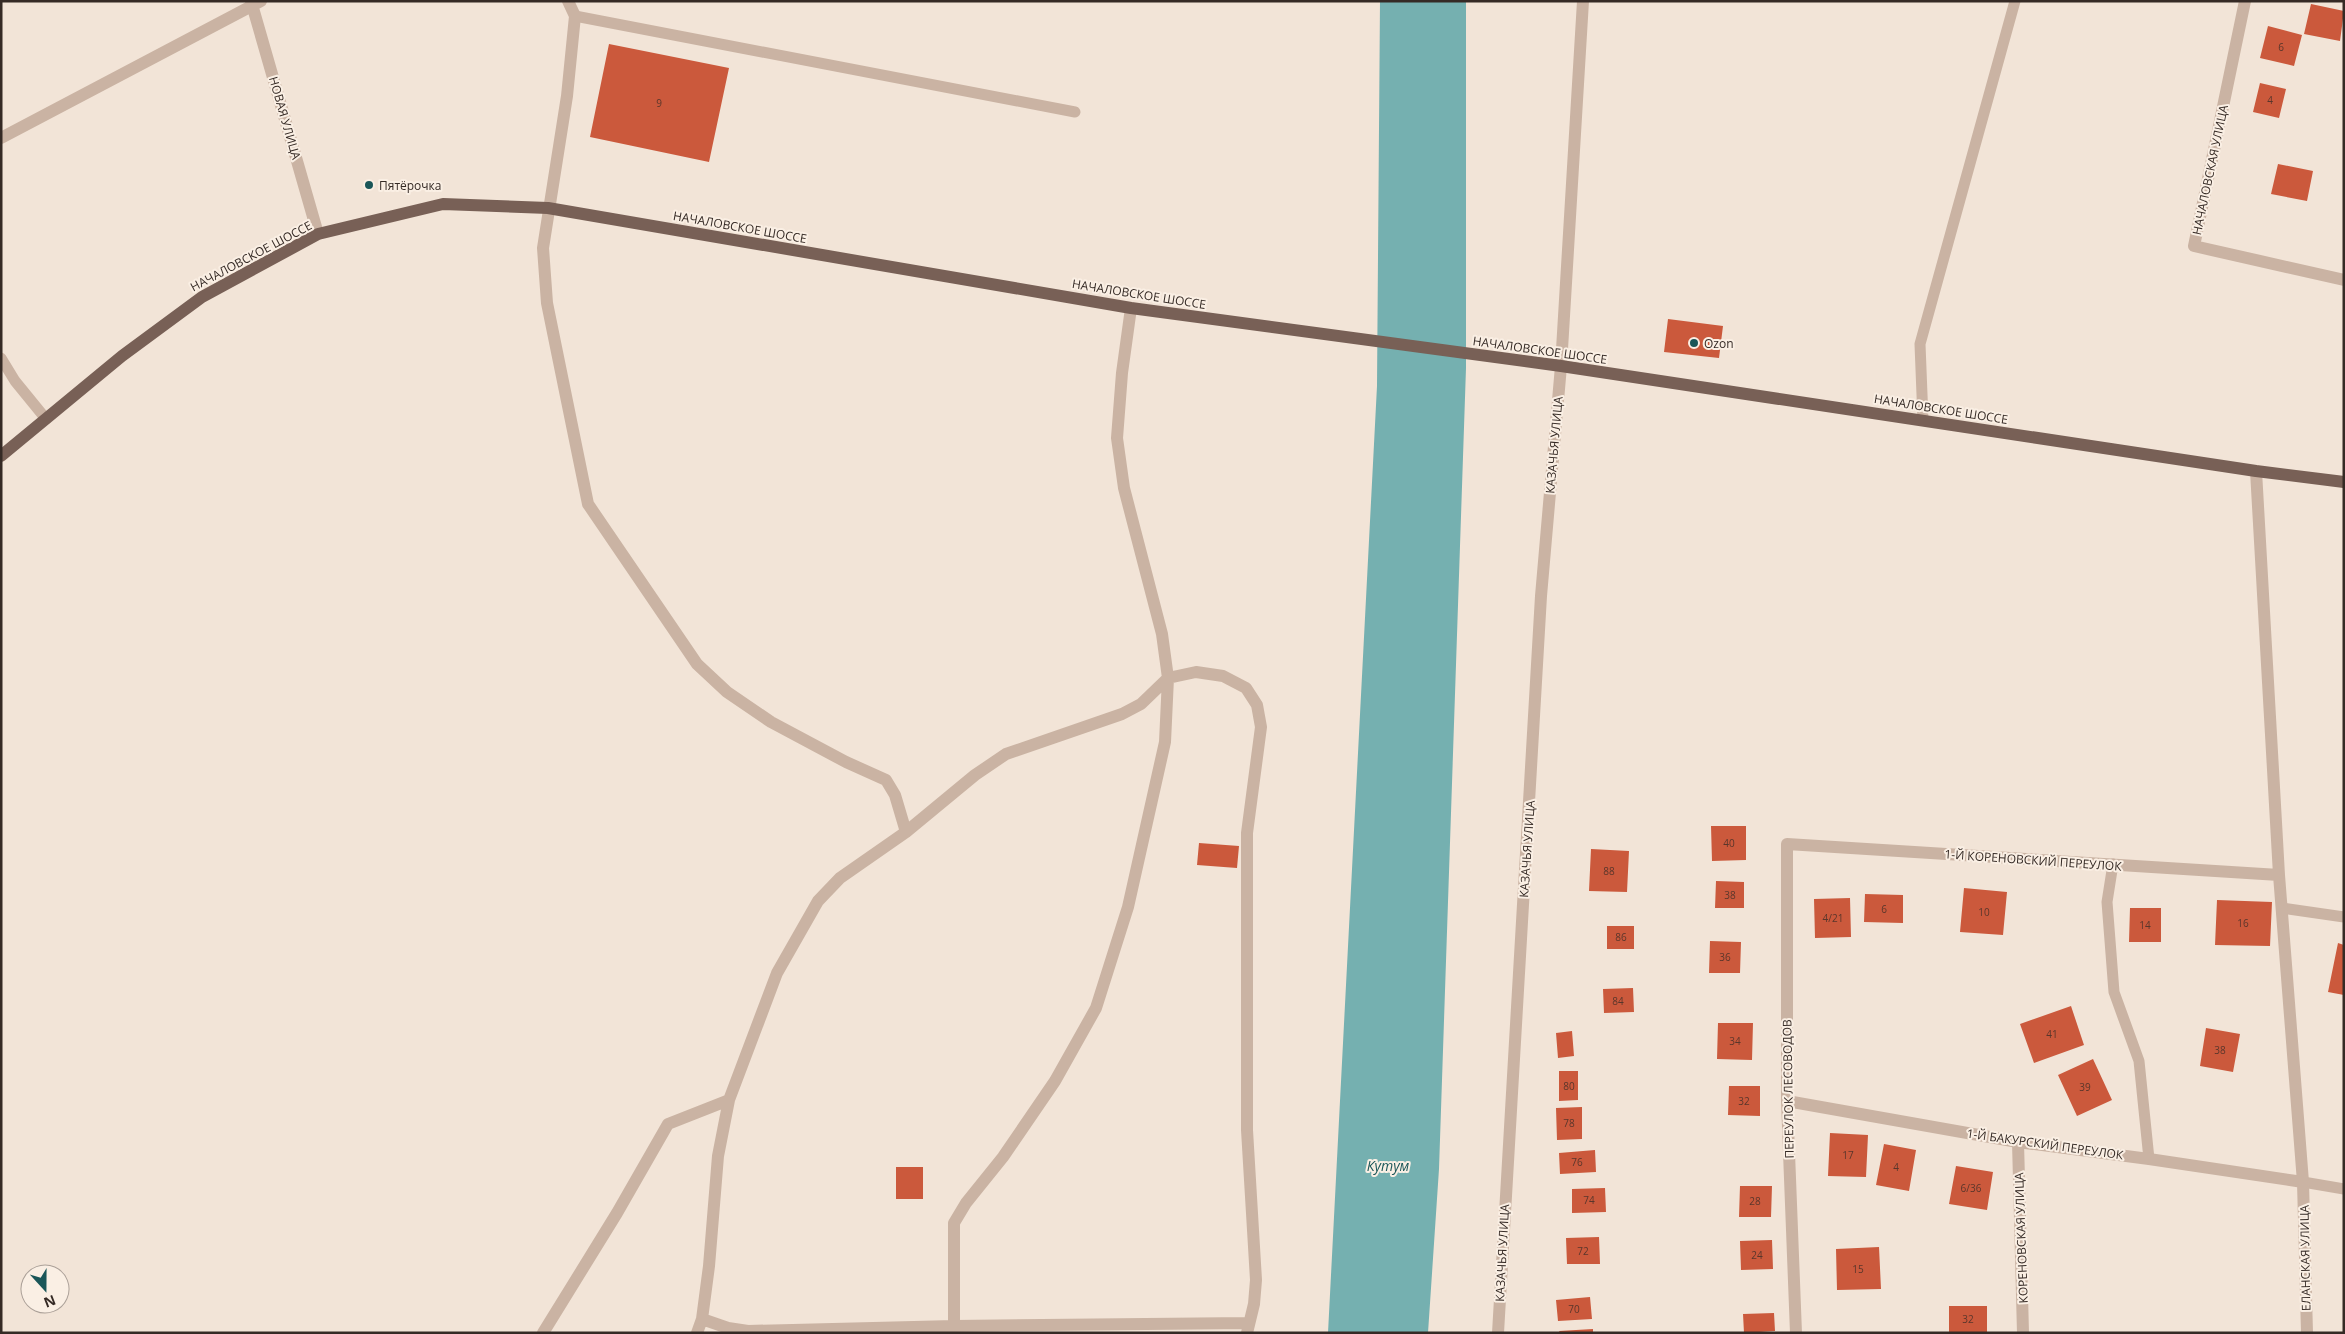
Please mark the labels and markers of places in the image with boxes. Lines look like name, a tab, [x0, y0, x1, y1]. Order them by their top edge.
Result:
place label: Пятёрочка	[379, 177, 441, 194]
marker: Пятёрочка	[363, 179, 375, 191]
place label: Ozon	[1704, 335, 1734, 352]
marker: Ozon	[1688, 337, 1700, 349]

